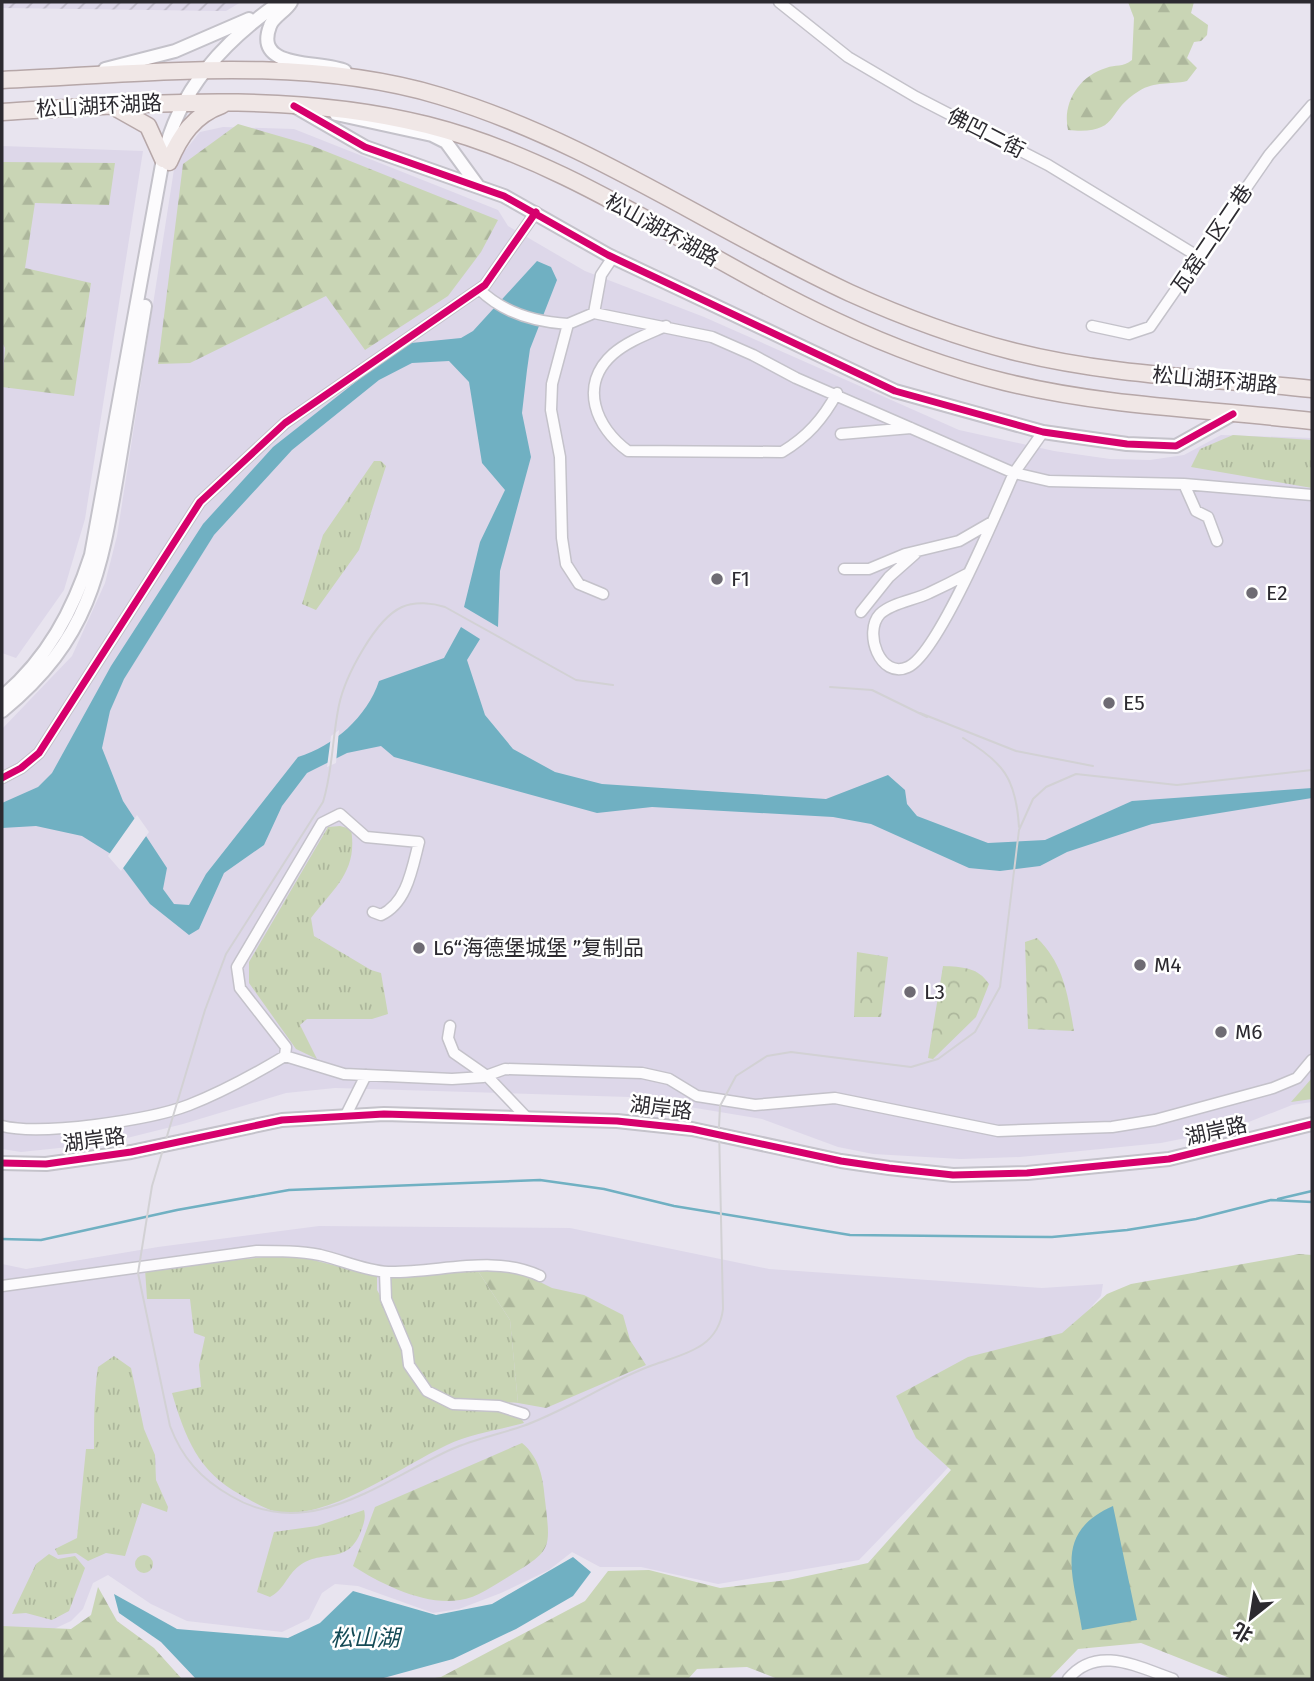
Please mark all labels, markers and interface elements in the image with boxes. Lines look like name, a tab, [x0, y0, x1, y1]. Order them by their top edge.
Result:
street label: 松山湖环湖路	[35, 90, 163, 122]
street label: 佛凹二街	[943, 102, 1029, 164]
street label: 瓦窑二区二巷	[1166, 180, 1258, 298]
street label: 松山湖环湖路	[601, 188, 723, 272]
street label: 松山湖环湖路	[1151, 362, 1279, 398]
place label: F1	[731, 566, 750, 592]
marker: F1	[709, 571, 725, 587]
place label: E2	[1266, 580, 1288, 606]
marker: E2	[1244, 585, 1260, 601]
place label: E5	[1123, 690, 1145, 716]
marker: E5	[1101, 695, 1117, 711]
place label: L6“海德堡城堡 ”复制品	[433, 935, 644, 961]
marker: L6“海德堡城堡 ”复制品	[411, 940, 427, 956]
place label: M4	[1154, 952, 1181, 978]
marker: M4	[1132, 957, 1148, 973]
place label: L3	[924, 979, 945, 1005]
marker: L3	[902, 984, 918, 1000]
place label: M6	[1235, 1019, 1263, 1045]
marker: M6	[1213, 1024, 1229, 1040]
street label: 湖岸路	[628, 1091, 694, 1125]
street label: 湖岸路	[1182, 1111, 1250, 1151]
street label: 湖岸路	[61, 1123, 127, 1157]
north arrow	[1216, 1583, 1286, 1653]
text: 北	[1229, 1618, 1257, 1647]
water label: 松山湖	[331, 1624, 403, 1652]

